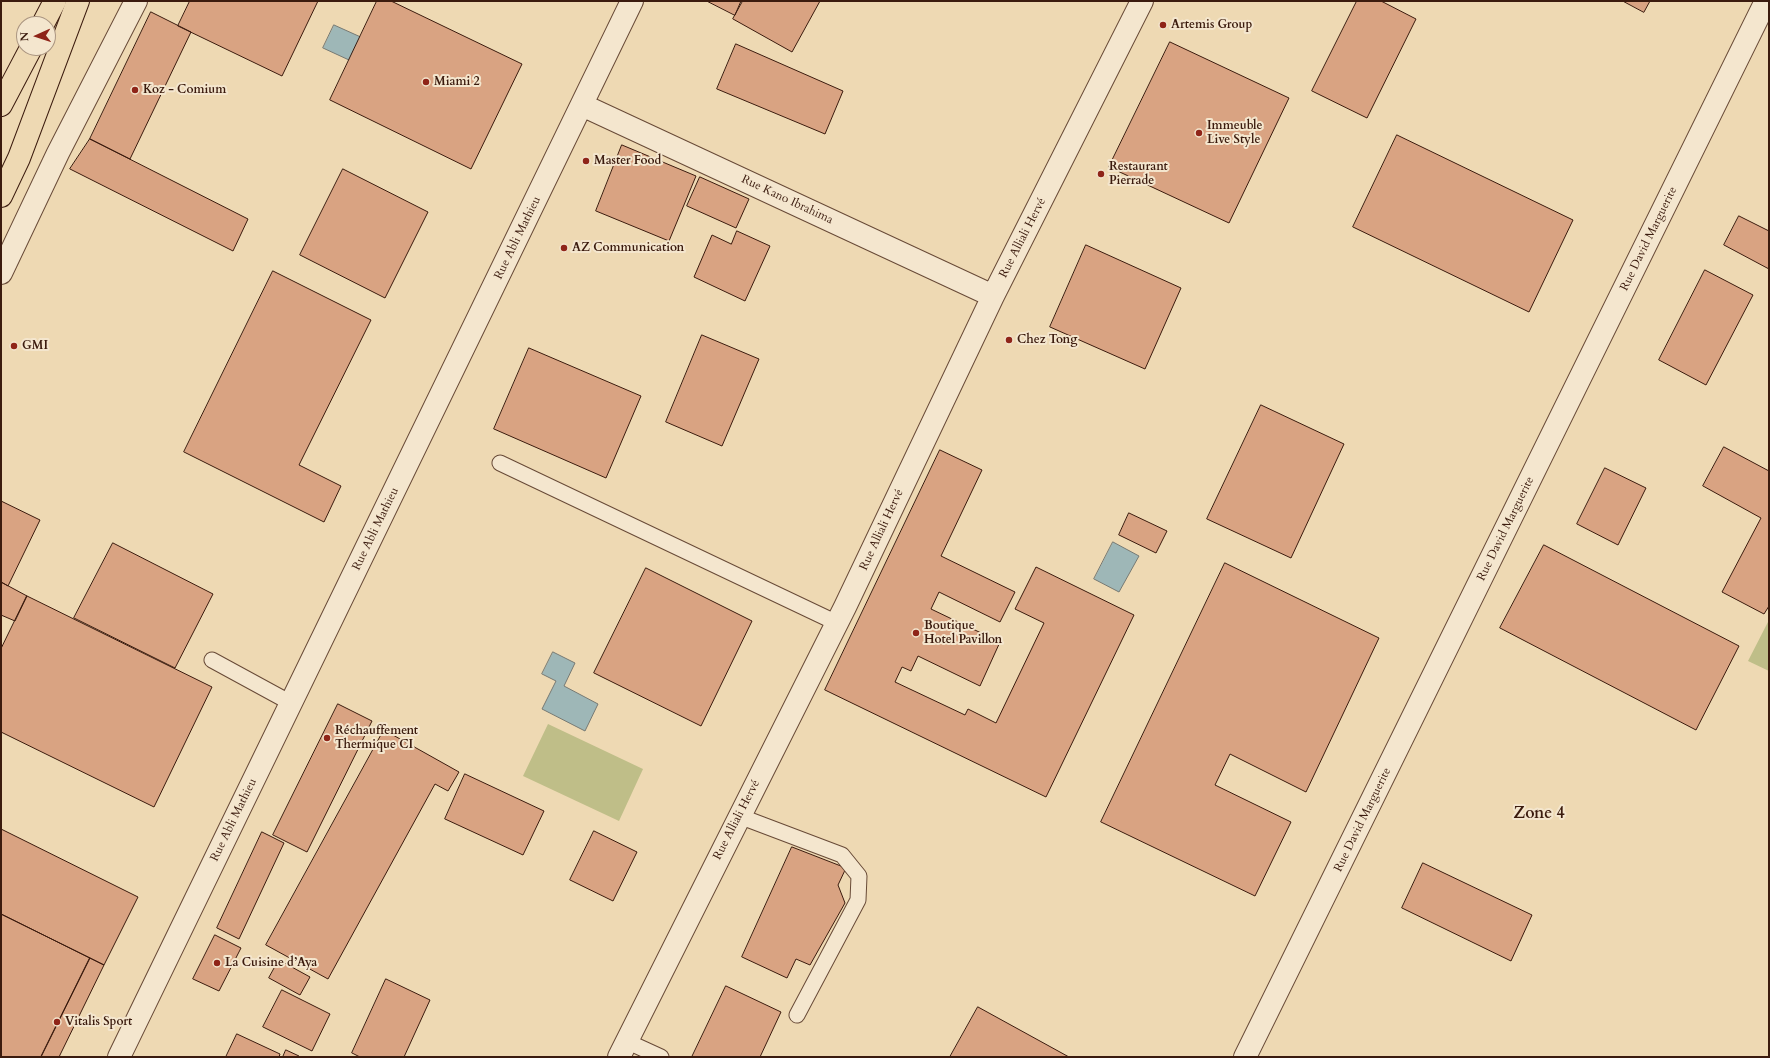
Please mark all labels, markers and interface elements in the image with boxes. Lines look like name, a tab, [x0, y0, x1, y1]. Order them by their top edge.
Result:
north arrow	[16, 16, 56, 56]
place label: Artemis Group	[1171, 18, 1252, 32]
marker: Artemis Group	[1158, 20, 1168, 30]
text: N	[17, 31, 32, 42]
place label: Miami 2	[434, 75, 480, 89]
marker: Miami 2	[421, 77, 431, 87]
place label: Koz - Comium	[143, 83, 226, 97]
marker: Koz - Comium	[130, 85, 140, 95]
place label: Immeuble Live Style	[1207, 119, 1263, 147]
marker: Immeuble Live Style	[1194, 128, 1204, 138]
place label: Master Food	[594, 154, 661, 168]
marker: Master Food	[581, 156, 591, 166]
place label: Restaurant Pierrade	[1109, 160, 1168, 188]
marker: Restaurant Pierrade	[1096, 169, 1106, 179]
street label: Rue Kano Ibrahima	[739, 172, 835, 228]
street label: Rue David Marguerite	[1618, 185, 1680, 293]
street label: Rue Abli Mathieu	[492, 194, 544, 282]
street label: Rue Alliali Hervé	[997, 196, 1049, 280]
place label: AZ Communication	[572, 241, 684, 255]
marker: AZ Communication	[559, 243, 569, 253]
place label: Chez Tong	[1017, 333, 1077, 347]
marker: Chez Tong	[1004, 335, 1014, 345]
place label: GMI	[22, 339, 48, 353]
marker: GMI	[9, 341, 19, 351]
street label: Rue David Marguerite	[1475, 475, 1537, 583]
street label: Rue Abli Mathieu	[350, 485, 402, 573]
street label: Rue Alliali Hervé	[857, 487, 907, 573]
place label: Boutique Hotel Pavillon	[924, 619, 1002, 647]
marker: Boutique Hotel Pavillon	[911, 628, 921, 638]
place label: Réchauffement Thermique CI	[335, 724, 418, 752]
marker: Réchauffement Thermique CI	[322, 733, 332, 743]
street label: Rue David Marguerite	[1332, 766, 1394, 874]
street label: Rue Abli Mathieu	[208, 776, 260, 864]
street label: Rue Alliali Hervé	[711, 778, 763, 862]
district label: Zone 4	[1513, 804, 1565, 824]
place label: La Cuisine d’Aya	[225, 956, 317, 970]
marker: La Cuisine d’Aya	[212, 958, 222, 968]
place label: Vitalis Sport	[65, 1015, 132, 1029]
marker: Vitalis Sport	[52, 1017, 62, 1027]

